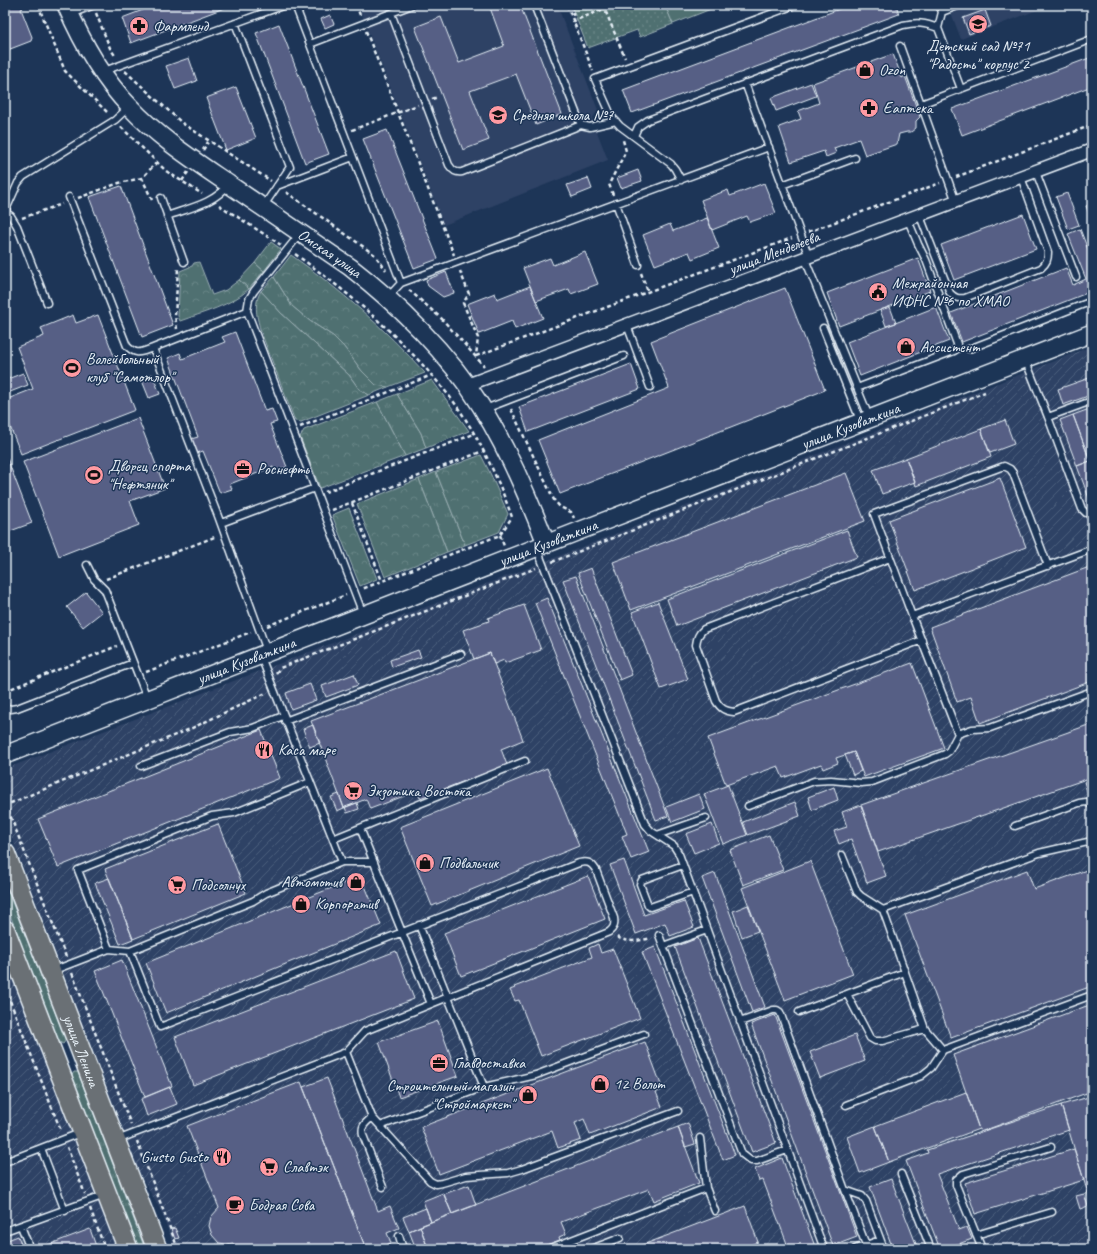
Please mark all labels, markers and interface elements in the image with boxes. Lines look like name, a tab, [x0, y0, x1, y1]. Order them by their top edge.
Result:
school or university icon: Детский сад №71 "Радость" корпус 2	[967, 13, 989, 35]
pharmacy icon: Фармленд	[128, 15, 150, 37]
place label: Фармленд	[153, 16, 210, 36]
place label: Детский сад №71 "Радость" корпус 2	[926, 36, 1031, 74]
shop icon: Ozon	[854, 59, 876, 81]
place label: Ozon	[879, 60, 906, 80]
pharmacy icon: Еаптека	[858, 97, 880, 119]
place label: Еаптека	[883, 98, 934, 118]
school or university icon: Средняя школа №7	[487, 104, 509, 126]
place label: Средняя школа №7	[512, 105, 614, 125]
street label: Омская улица	[294, 224, 367, 283]
street label: улица Менделеева	[725, 226, 824, 280]
place label: Межрайонная ИФНС №6 по ХМАО	[892, 273, 1011, 311]
public building icon: Межрайонная ИФНС №6 по ХМАО	[867, 281, 889, 303]
shop icon: Ассистент	[895, 336, 917, 358]
place label: Ассистент	[920, 337, 981, 357]
place label: Волейбольный клуб "Самотлор"	[86, 349, 177, 387]
sports icon: Волейбольный клуб "Самотлор"	[61, 357, 83, 379]
street label: улица Кузоваткина	[797, 398, 904, 455]
place label: Дворец спорта "Нефтяник"	[108, 456, 192, 494]
office icon: Роснефть	[232, 458, 254, 480]
place label: Роснефть	[257, 459, 310, 479]
sports icon: Дворец спорта "Нефтяник"	[83, 464, 105, 486]
street label: улица Кузоваткина	[495, 514, 602, 572]
street label: улица Кузоваткина	[193, 632, 300, 689]
restaurant icon: Каса маре	[253, 739, 275, 761]
place label: Каса маре	[278, 740, 337, 760]
supermarket icon: Экзотика Востока	[342, 780, 364, 802]
place label: Экзотика Востока	[367, 781, 472, 801]
shop icon: Подвальчик	[414, 852, 436, 874]
place label: Подвальчик	[439, 853, 500, 873]
shop icon: Автомотив	[345, 871, 367, 893]
place label: Автомотив	[281, 872, 345, 892]
supermarket icon: Подсолнух	[166, 874, 188, 896]
place label: Подсолнух	[191, 875, 247, 895]
shop icon: Корпоратив	[290, 893, 312, 915]
place label: Корпоратив	[315, 894, 381, 914]
street label: улица Ленина	[58, 1011, 104, 1091]
office icon: Главдоставка	[428, 1052, 450, 1074]
place label: Главдоставка	[453, 1053, 526, 1073]
shop icon: 12 Вольт	[589, 1073, 611, 1095]
place label: 12 Вольт	[614, 1074, 666, 1094]
place label: Строительный магазин "Строймаркет"	[387, 1076, 517, 1114]
shop icon: Строительный магазин "Строймаркет"	[517, 1084, 539, 1106]
restaurant icon: Giusto Gusto	[211, 1146, 233, 1168]
place label: Giusto Gusto	[141, 1147, 210, 1167]
supermarket icon: Славтэк	[258, 1156, 280, 1178]
place label: Славтэк	[283, 1157, 330, 1177]
cafe icon: Бодрая Сова	[224, 1194, 246, 1216]
place label: Бодрая Сова	[249, 1195, 316, 1215]

